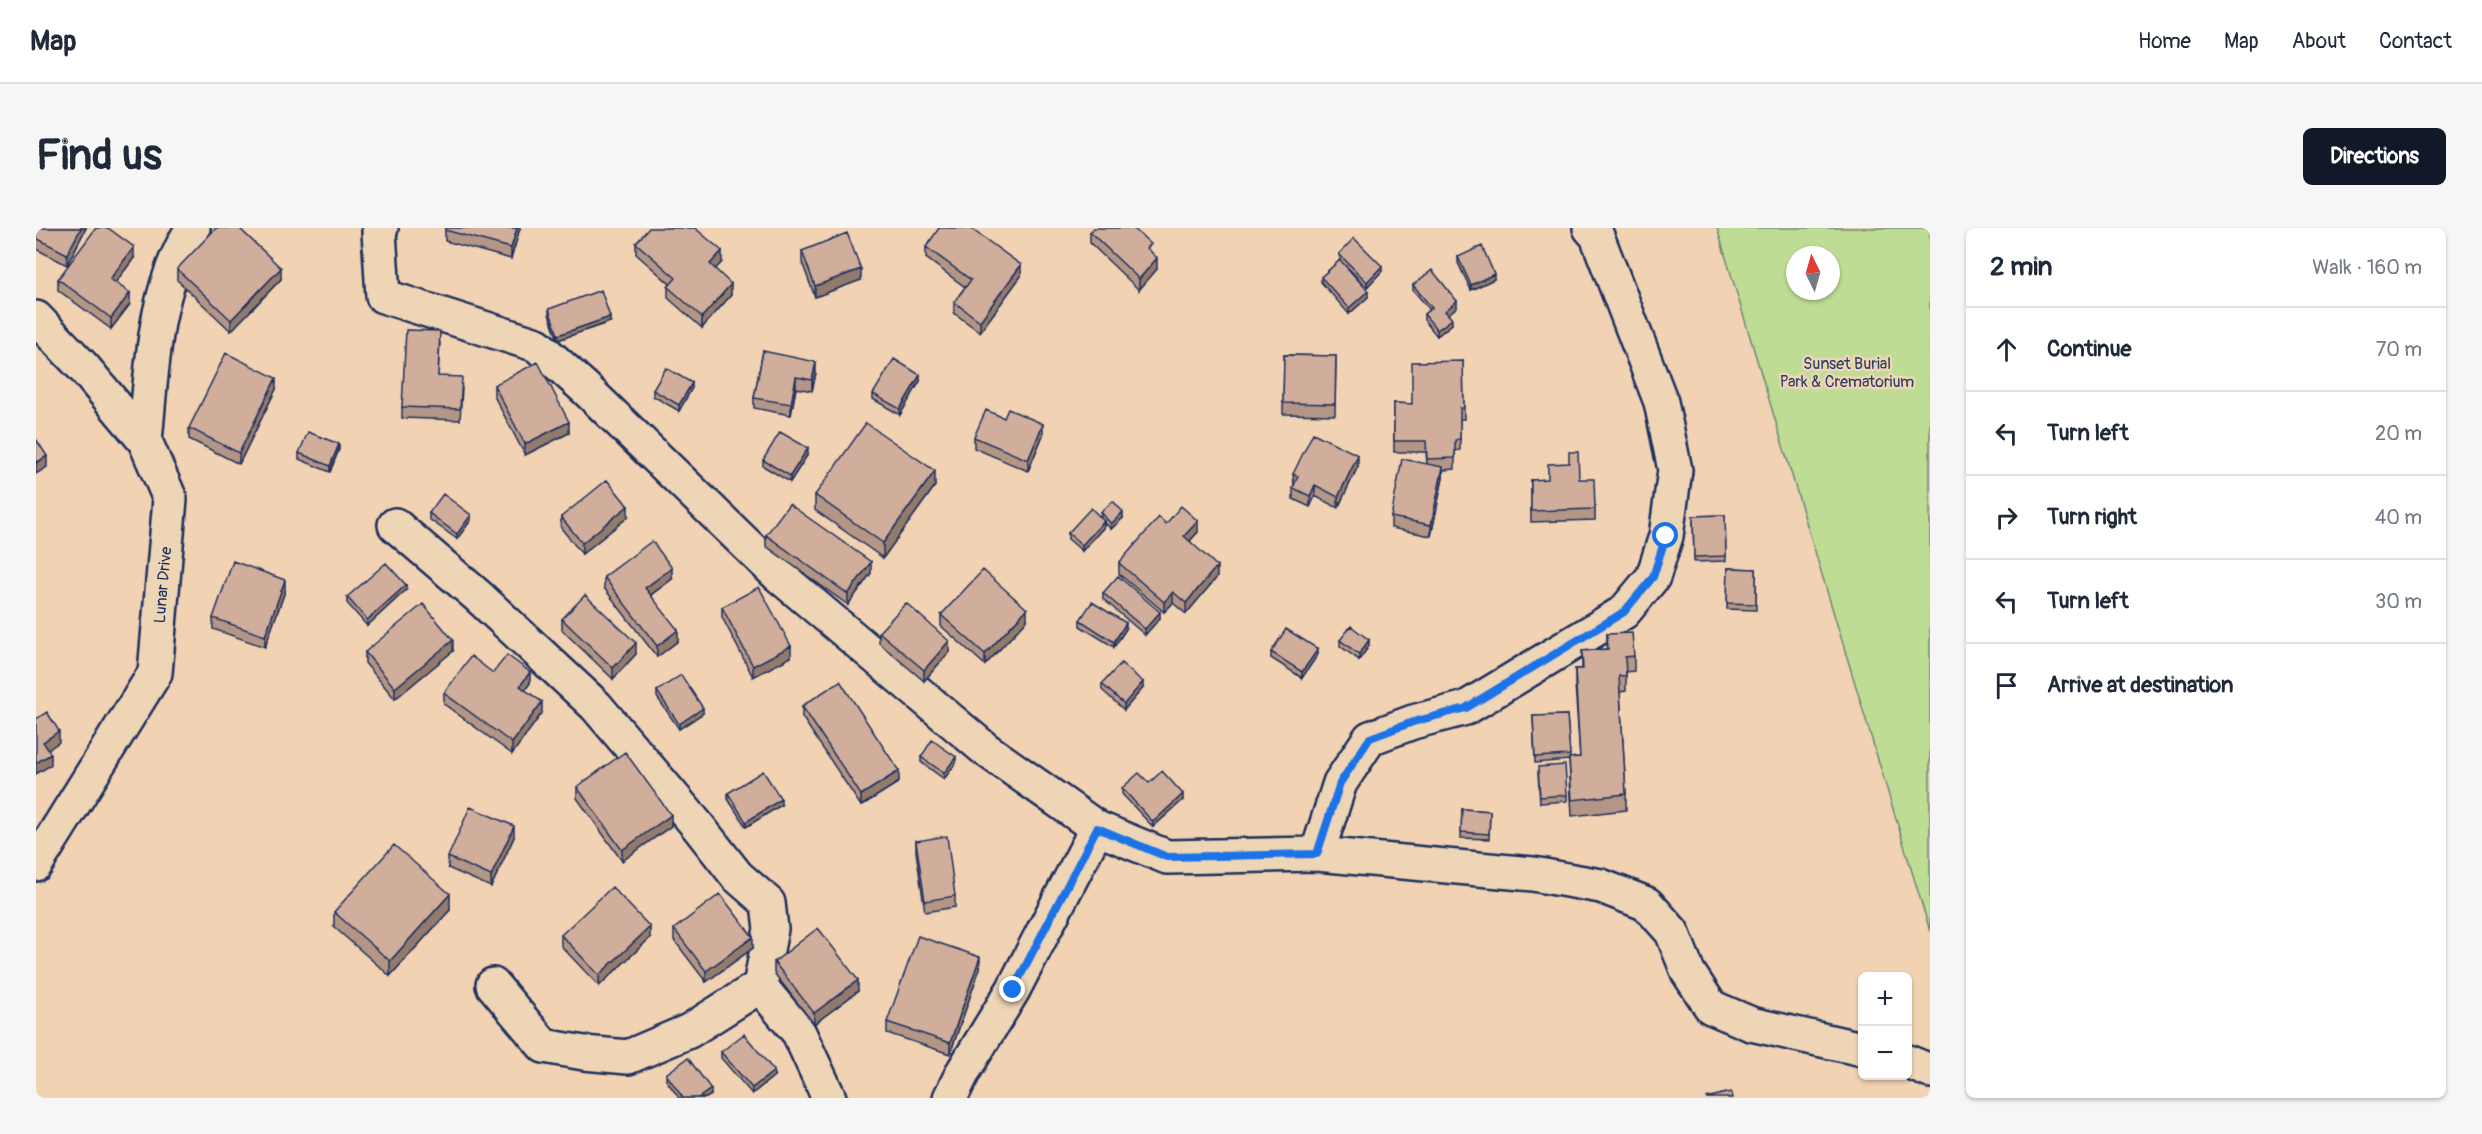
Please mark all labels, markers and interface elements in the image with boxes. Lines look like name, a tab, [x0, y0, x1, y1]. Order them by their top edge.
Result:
text: Map	[30, 24, 76, 59]
text: Home	[2138, 28, 2191, 55]
text: Map	[2224, 28, 2259, 55]
text: About	[2292, 28, 2346, 55]
text: Contact	[2379, 28, 2452, 55]
button: Directions	[2303, 128, 2446, 185]
text: Find us	[36, 130, 162, 182]
north arrow	[1786, 246, 1840, 300]
text: 2 min	[1990, 251, 2052, 283]
text: Walk · 160 m	[2312, 255, 2422, 280]
icon: ahead	[1990, 333, 2023, 366]
text: Continue	[2047, 335, 2131, 363]
text: 70 m	[2376, 337, 2422, 362]
park label: Sunset Burial Park & Crematorium	[1780, 354, 1914, 392]
icon: left	[1990, 417, 2023, 450]
text: Turn left	[2047, 419, 2129, 447]
text: 20 m	[2375, 421, 2422, 446]
icon: right	[1990, 501, 2023, 534]
text: Turn right	[2047, 503, 2137, 531]
text: 40 m	[2375, 505, 2422, 530]
route start	[1652, 522, 1678, 548]
street label: Lunar Drive	[150, 546, 176, 624]
icon: left	[1990, 585, 2023, 618]
text: Turn left	[2047, 587, 2129, 615]
text: 30 m	[2375, 589, 2422, 614]
icon: arrive	[1990, 669, 2023, 702]
text: Arrive at destination	[2047, 671, 2233, 699]
map controls	[1858, 972, 1912, 1080]
button: +	[1858, 972, 1912, 1026]
route end	[999, 976, 1025, 1002]
button: −	[1858, 1026, 1912, 1080]

